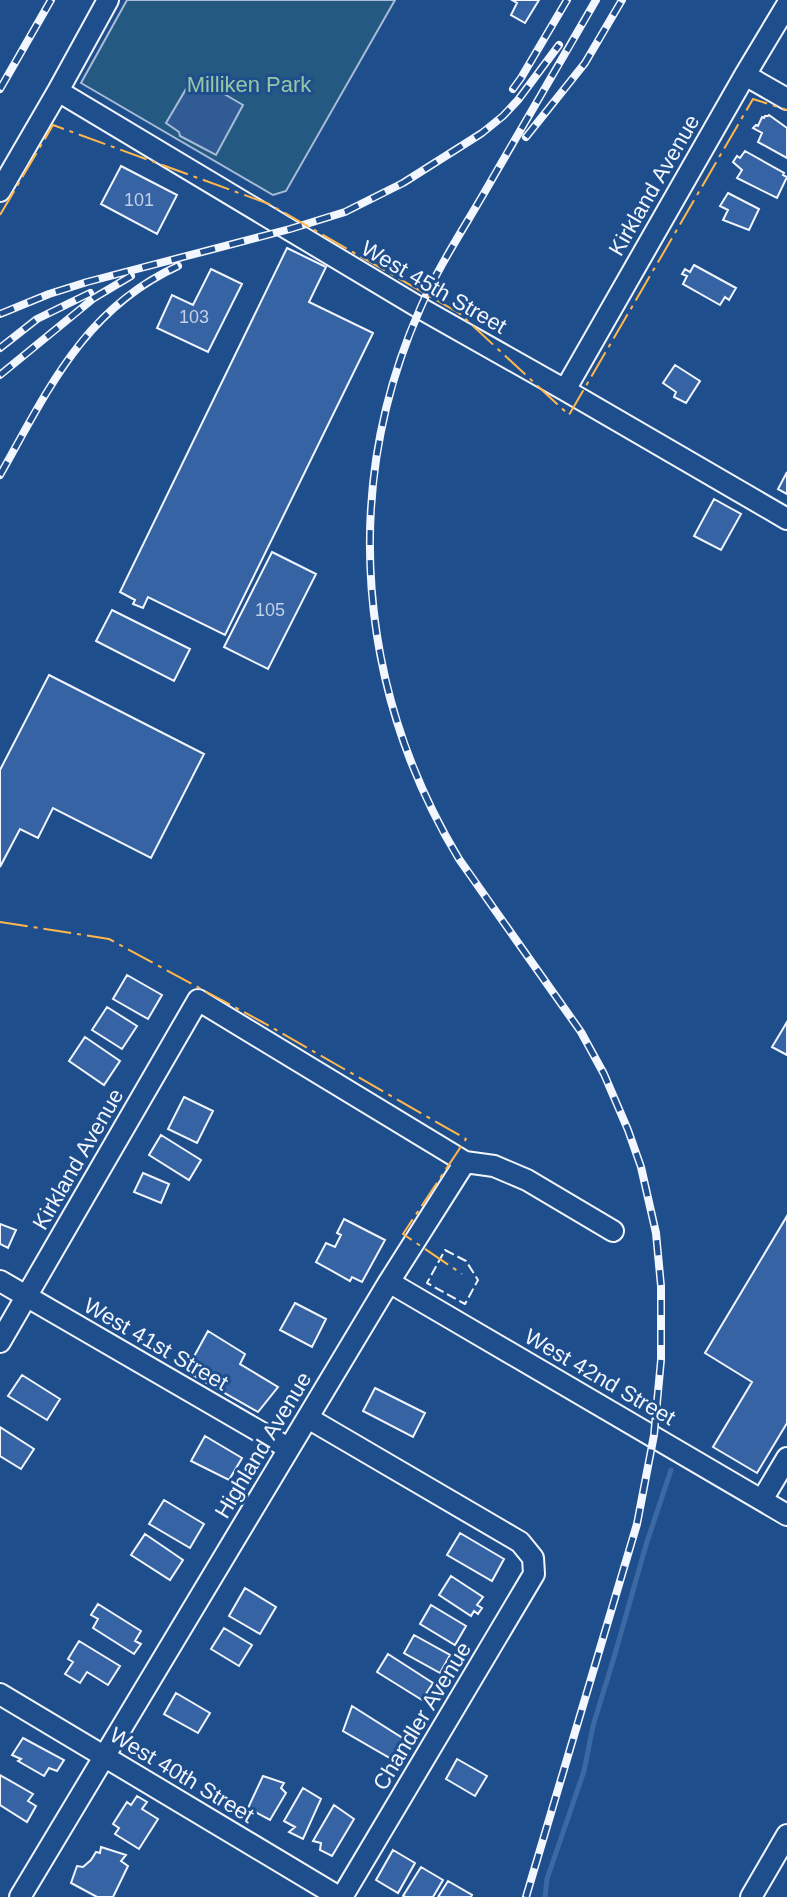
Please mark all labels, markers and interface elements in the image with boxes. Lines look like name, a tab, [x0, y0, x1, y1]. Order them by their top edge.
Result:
park label: Milliken Park	[187, 72, 312, 97]
street label: Kirkland Avenue	[604, 110, 704, 260]
house number: 101	[124, 190, 154, 210]
street label: West 45th Street	[357, 235, 511, 339]
house number: 103	[179, 307, 209, 327]
house number: 105	[255, 600, 285, 620]
street label: Kirkland Avenue	[28, 1084, 128, 1234]
street label: West 41st Street	[80, 1293, 232, 1395]
street label: West 42nd Street	[520, 1324, 680, 1430]
street label: Highland Avenue	[210, 1367, 316, 1523]
street label: Chandler Avenue	[368, 1637, 476, 1795]
street label: West 40th Street	[106, 1722, 258, 1828]

